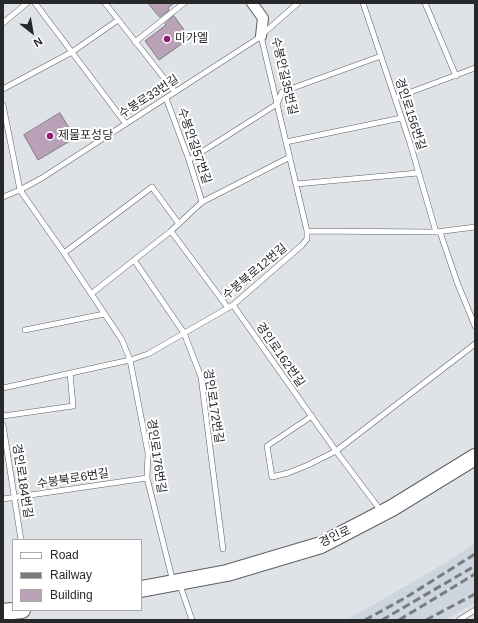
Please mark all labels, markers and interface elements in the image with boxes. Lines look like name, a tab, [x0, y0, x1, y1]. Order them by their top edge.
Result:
north arrow	[12, 12, 52, 52]
place label: 미가엘	[175, 32, 208, 46]
marker: 미가엘	[162, 34, 172, 44]
text: N	[32, 35, 45, 49]
street label: 수봉안길35번길	[268, 36, 300, 116]
street label: 수봉로33번길	[116, 72, 182, 122]
street label: 경인로156번길	[392, 76, 428, 152]
street label: 수봉안길57번길	[174, 106, 214, 186]
place label: 제물포성당	[58, 129, 113, 143]
marker: 제물포성당	[45, 131, 55, 141]
street label: 수봉북로12번길	[220, 241, 290, 303]
street label: 경인로162번길	[253, 320, 307, 390]
street label: 경인로172번길	[200, 368, 226, 444]
street label: 경인로176번길	[144, 418, 168, 494]
street label: 경인로184번길	[9, 443, 35, 519]
street label: 수봉북로6번길	[36, 466, 110, 492]
street label: 경인로	[317, 523, 353, 551]
legend	[12, 539, 142, 611]
text: Road	[50, 548, 79, 562]
text: Railway	[50, 568, 92, 582]
text: Building	[50, 588, 93, 602]

